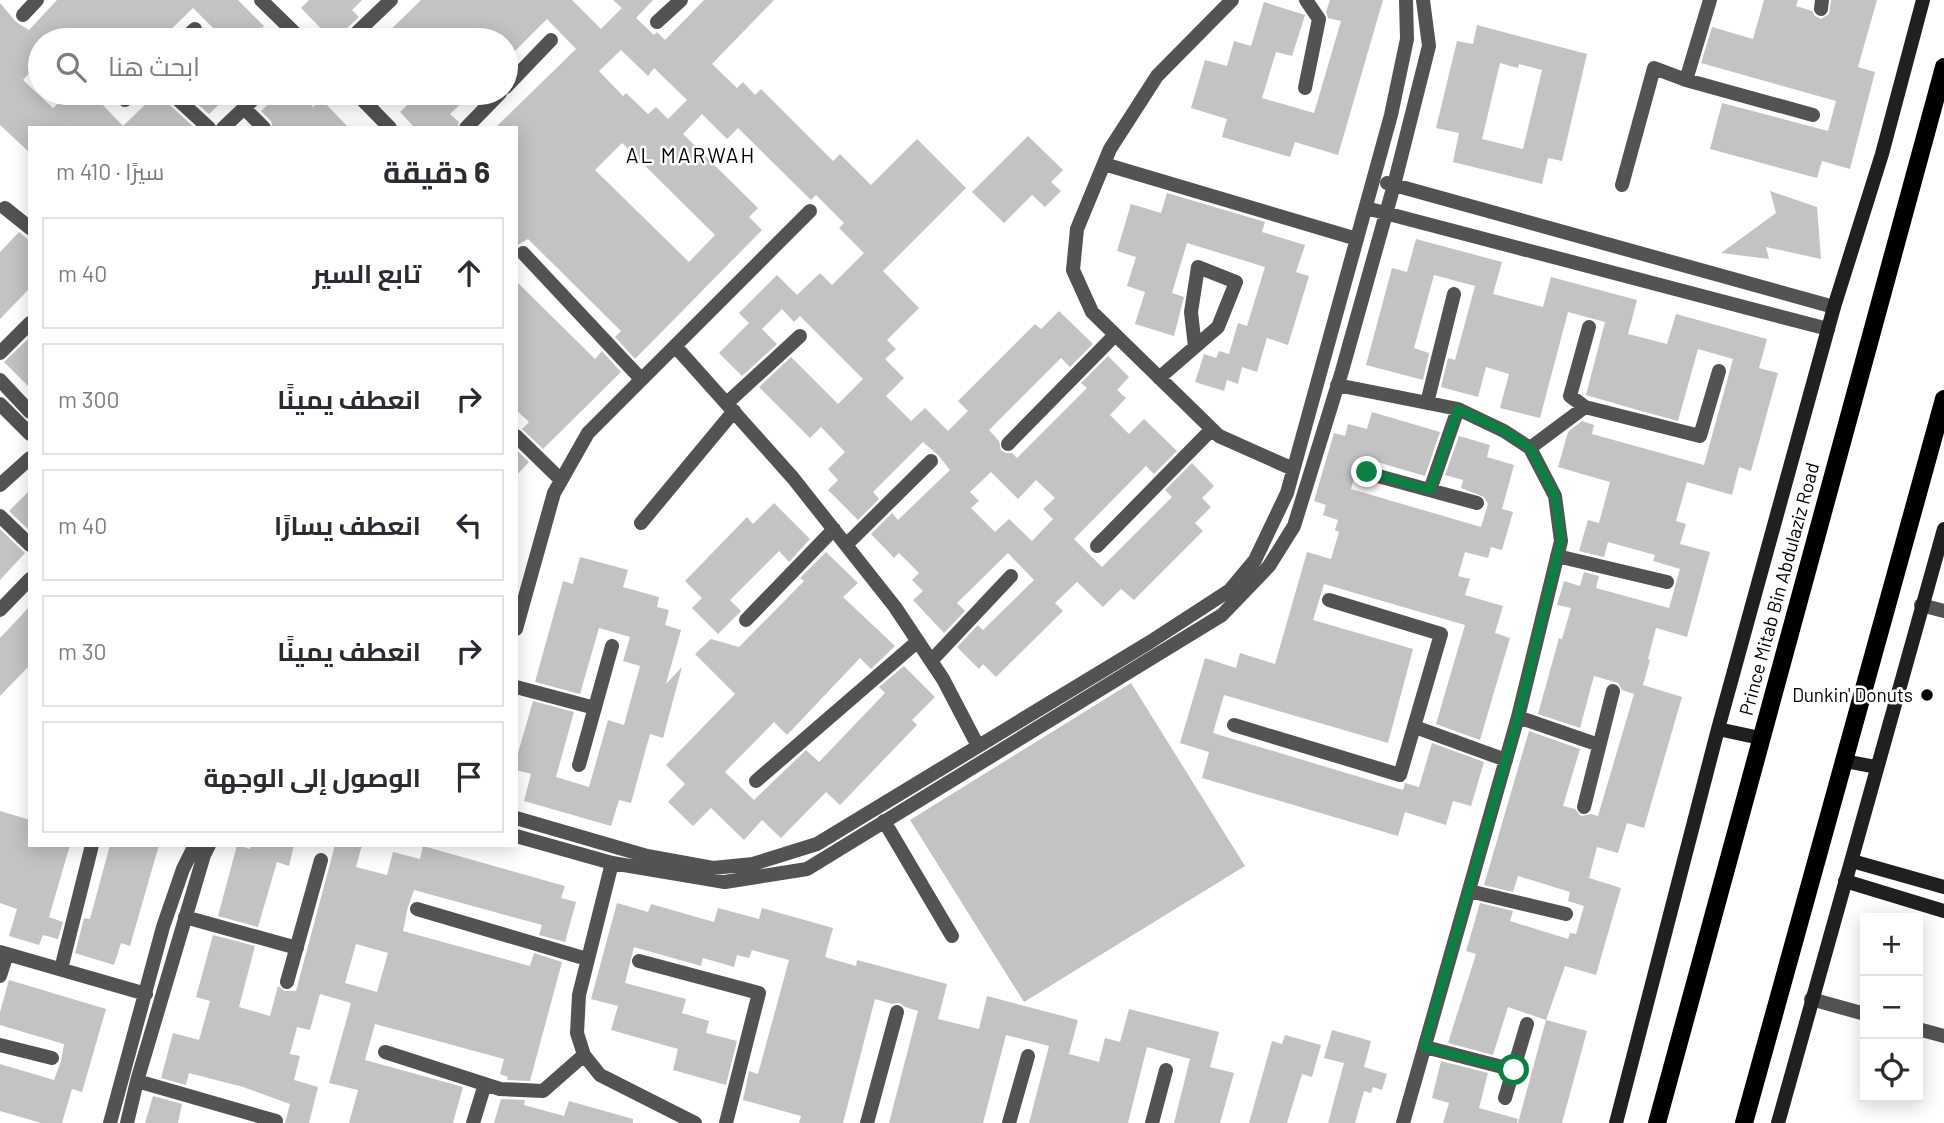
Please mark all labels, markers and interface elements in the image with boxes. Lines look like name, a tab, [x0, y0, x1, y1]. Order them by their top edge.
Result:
search box	[28, 28, 518, 105]
icon: search	[52, 48, 90, 86]
text: ابحث هنا	[108, 50, 200, 81]
district label: AL MARWAH	[626, 142, 756, 167]
text: 6 دقيقة	[383, 153, 490, 189]
text: سيرًا · 410 m	[56, 157, 164, 185]
icon: ahead	[450, 254, 488, 292]
text: تابع السير	[312, 257, 421, 288]
text: 40 m	[58, 259, 107, 287]
icon: right	[450, 380, 488, 418]
text: انعطف يمينًا	[277, 383, 421, 414]
text: 300 m	[58, 385, 119, 413]
route end	[1351, 456, 1382, 487]
street label: Prince Mitab Bin Abdulaziz Road	[1734, 460, 1823, 718]
icon: left	[450, 506, 488, 544]
text: انعطف يسارًا	[274, 509, 421, 540]
text: 40 m	[58, 511, 107, 539]
icon: right	[450, 632, 488, 670]
text: انعطف يمينًا	[277, 635, 421, 666]
text: 30 m	[58, 637, 106, 665]
place label: Dunkin' Donuts	[1792, 683, 1913, 706]
marker: Dunkin' Donuts	[1919, 687, 1935, 703]
icon: arrive	[450, 758, 488, 796]
text: الوصول إلى الوجهة	[203, 761, 421, 792]
map controls	[1860, 913, 1923, 1102]
button: +	[1860, 913, 1923, 976]
button: −	[1860, 976, 1923, 1039]
button: locate	[1860, 1039, 1923, 1102]
route start	[1498, 1054, 1529, 1085]

